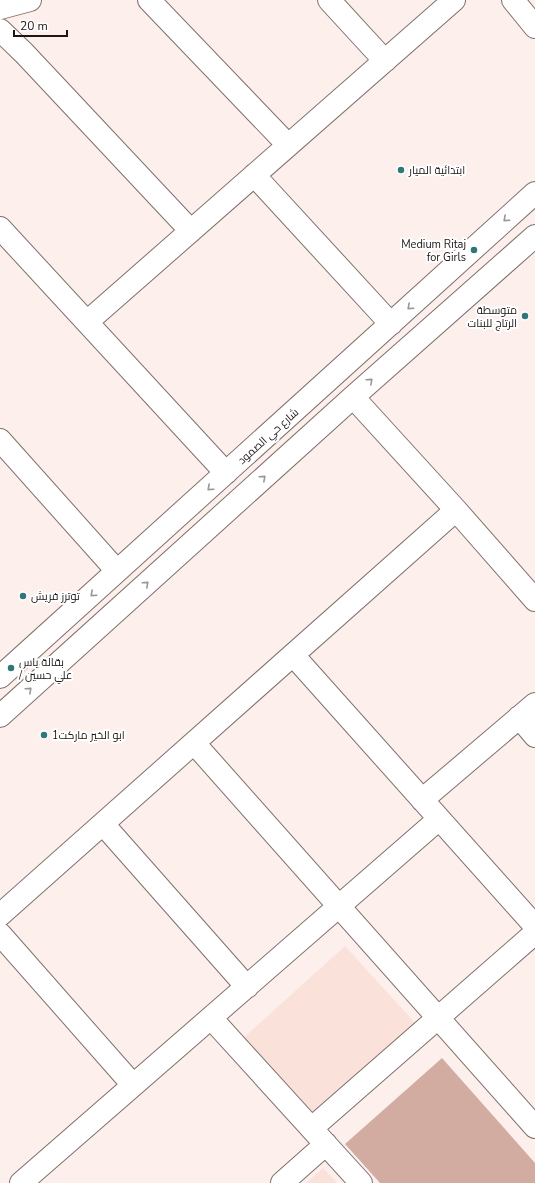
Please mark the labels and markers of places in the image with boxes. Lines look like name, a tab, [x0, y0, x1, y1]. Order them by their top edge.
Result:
place label: ابتدائية الميار	[408, 163, 465, 178]
marker: ابتدائية الميار	[396, 165, 406, 175]
place label: Medium Ritaj for Girls	[401, 237, 466, 265]
marker: Medium Ritaj for Girls	[469, 245, 479, 255]
place label: متوسطة الرتاج للبنات	[468, 303, 517, 331]
marker: متوسطة الرتاج للبنات	[520, 311, 530, 321]
place label: توترز فريش	[31, 589, 80, 604]
marker: توترز فريش	[18, 591, 28, 601]
place label: بقالة ياس / علي حسين	[18, 655, 72, 684]
marker: بقالة ياس / علي حسين	[6, 663, 16, 673]
place label: ابو الخير ماركت1	[52, 728, 125, 743]
marker: ابو الخير ماركت1	[39, 730, 49, 740]

